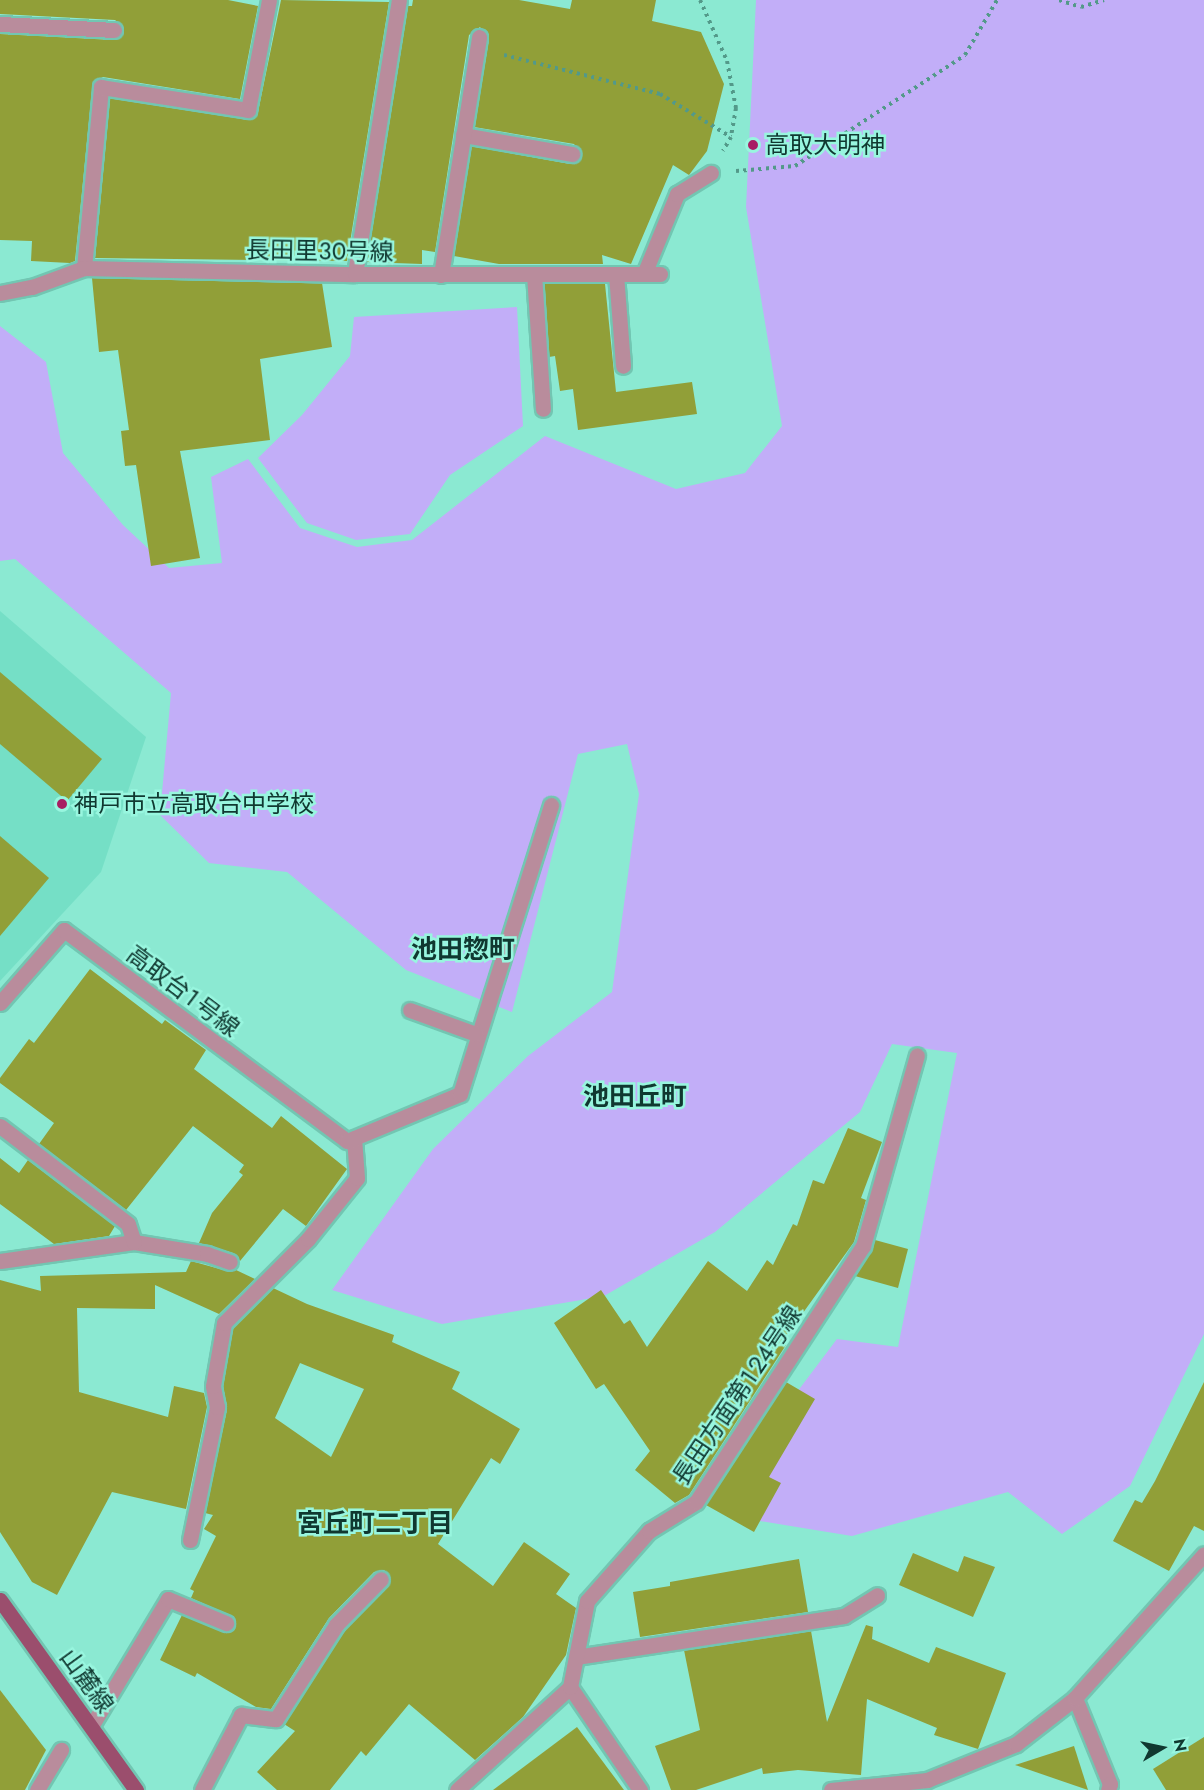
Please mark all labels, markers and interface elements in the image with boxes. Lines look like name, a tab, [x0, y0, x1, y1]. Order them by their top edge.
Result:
place label: 高取大明神	[765, 131, 885, 159]
marker: 高取大明神	[746, 138, 760, 152]
street label: 長田里３０号線	[246, 235, 394, 267]
place label: 神戸市立高取台中学校	[74, 790, 314, 818]
marker: 神戸市立高取台中学校	[55, 797, 69, 811]
district label: 池田惣町	[411, 934, 515, 966]
street label: 高取台１号線	[121, 939, 245, 1043]
district label: 池田丘町	[583, 1081, 687, 1113]
street label: 長田方面第１２４号線	[666, 1300, 808, 1490]
district label: 宮丘町二丁目	[297, 1508, 453, 1540]
street label: 山麓線	[54, 1643, 120, 1719]
north arrow	[1132, 1718, 1192, 1778]
text: N	[1168, 1737, 1193, 1753]

